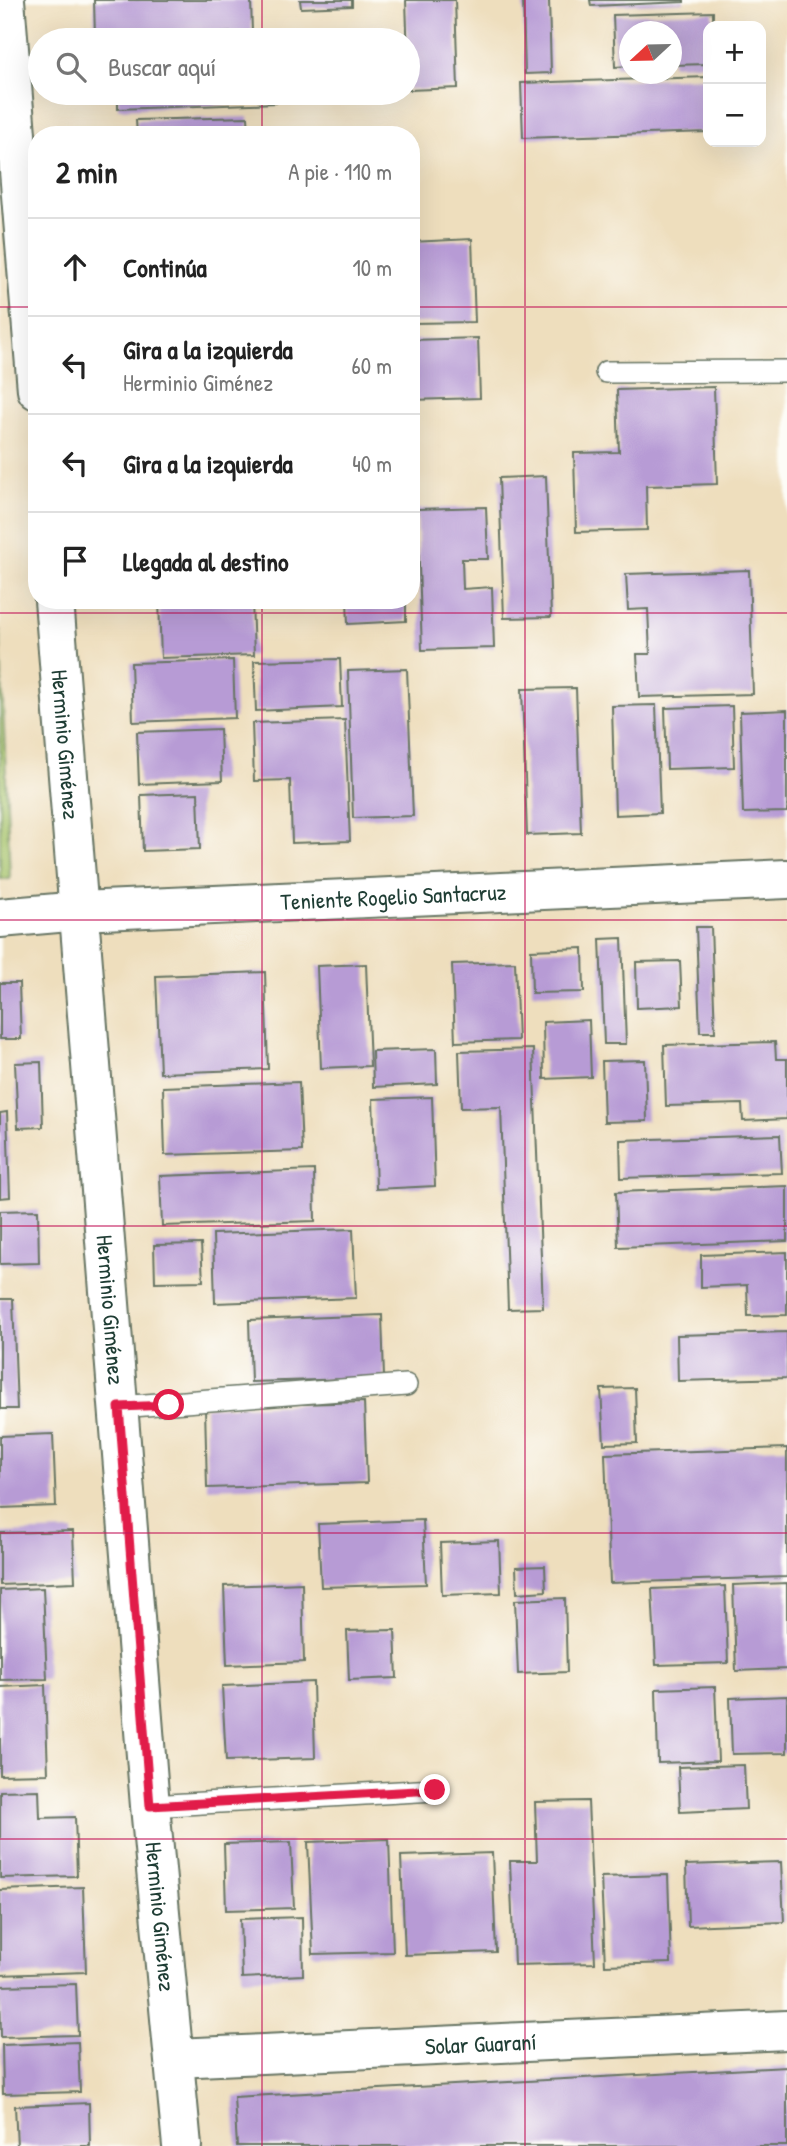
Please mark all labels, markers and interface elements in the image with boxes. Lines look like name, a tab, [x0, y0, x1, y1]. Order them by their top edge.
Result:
north arrow	[619, 21, 682, 84]
map controls	[703, 21, 766, 147]
button: +	[703, 21, 766, 84]
search box	[28, 28, 420, 105]
icon: search	[52, 48, 90, 86]
text: Buscar aquí	[108, 49, 216, 84]
button: −	[703, 84, 766, 147]
text: 2 min	[56, 152, 118, 192]
text: A pie · 110 m	[288, 156, 392, 187]
icon: ahead	[56, 248, 94, 286]
text: Continúa	[123, 250, 207, 285]
text: 10 m	[352, 252, 392, 283]
text: Gira a la izquierda	[123, 332, 293, 367]
icon: left	[56, 346, 94, 384]
text: 60 m	[352, 350, 392, 381]
text: Herminio Giménez	[123, 367, 273, 398]
icon: left	[56, 444, 94, 482]
text: Gira a la izquierda	[123, 446, 293, 481]
text: 40 m	[352, 448, 392, 479]
icon: arrive	[56, 542, 94, 580]
text: Llegada al destino	[123, 544, 289, 579]
street label: Herminio Giménez	[45, 668, 87, 821]
street label: Teniente Rogelio Santacruz	[280, 876, 507, 917]
street label: Herminio Giménez	[90, 1234, 132, 1386]
route start	[153, 1389, 184, 1420]
route end	[419, 1774, 450, 1805]
street label: Herminio Giménez	[138, 1840, 183, 1993]
street label: Solar Guaraní	[424, 2025, 537, 2062]

